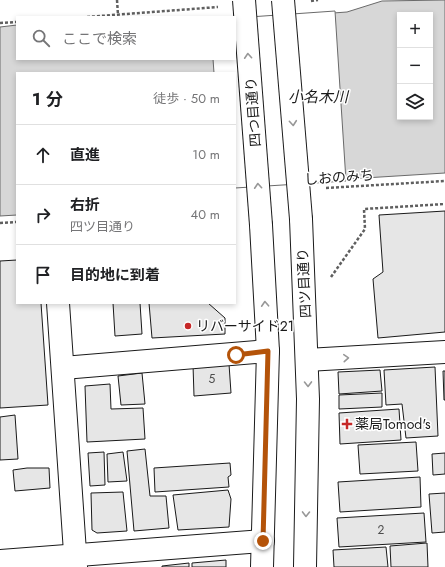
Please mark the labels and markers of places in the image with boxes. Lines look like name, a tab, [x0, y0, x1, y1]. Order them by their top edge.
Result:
place label: リバーサイド21	[196, 316, 294, 336]
marker: リバーサイド21	[183, 321, 193, 331]
place label: 薬局Tomod's	[355, 414, 431, 434]
marker: 薬局Tomod's	[342, 419, 352, 429]

